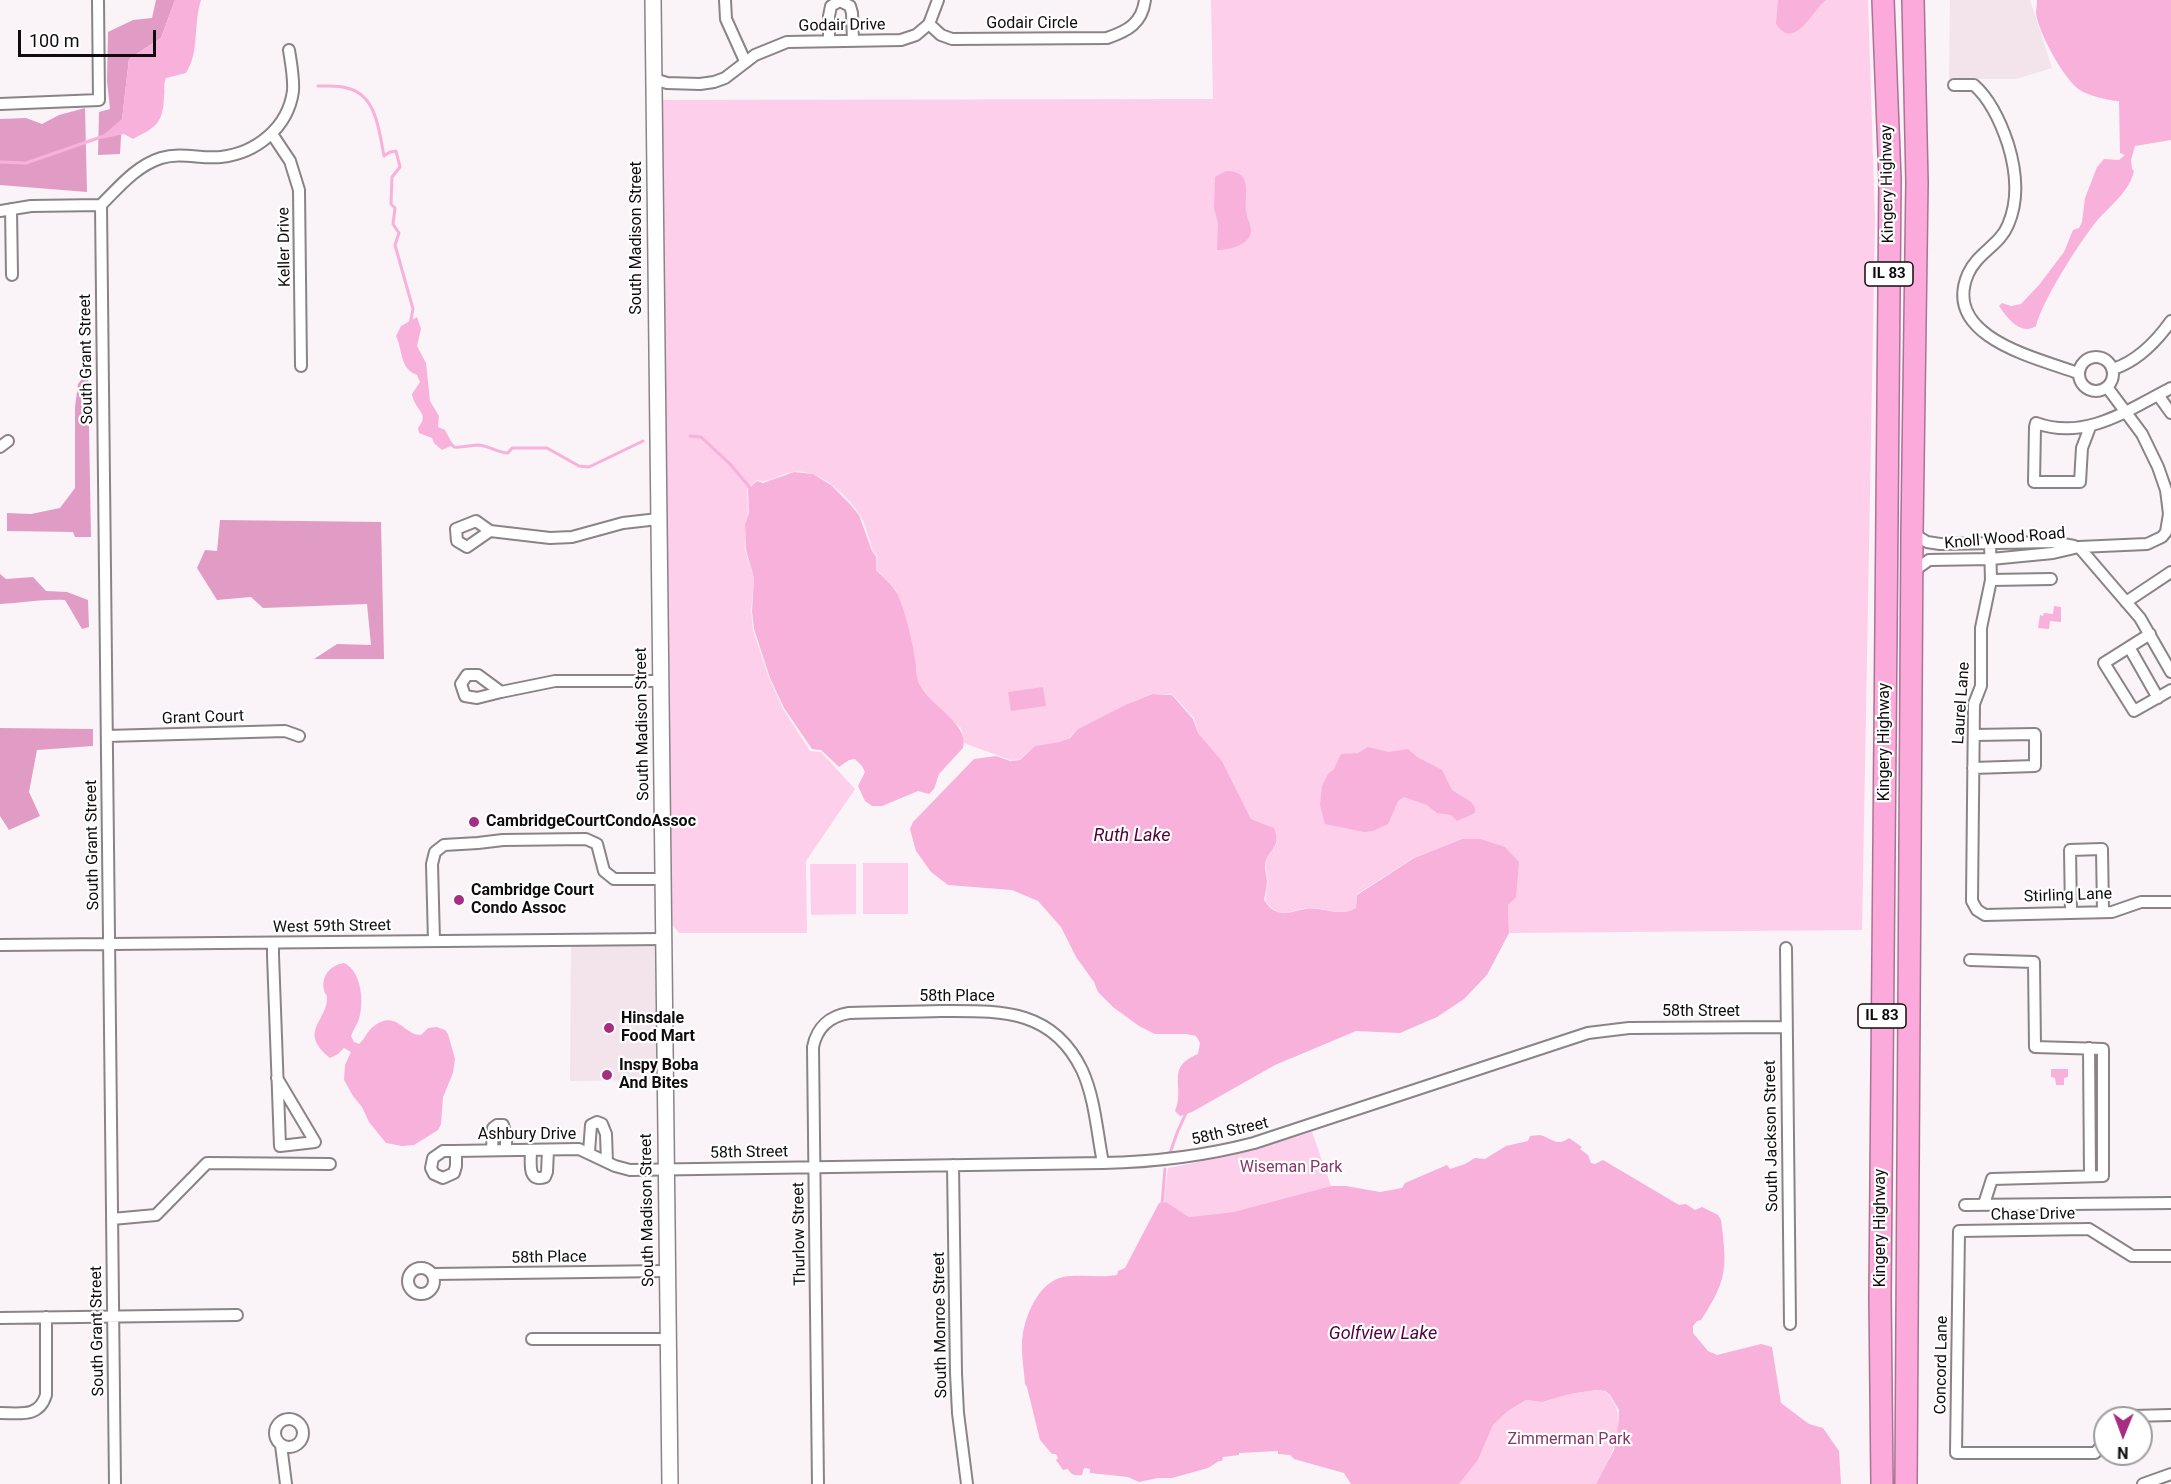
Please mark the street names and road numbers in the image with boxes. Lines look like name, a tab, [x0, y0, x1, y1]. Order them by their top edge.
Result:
street label: Godair Circle	[986, 14, 1078, 34]
street label: Godair Drive	[798, 16, 886, 36]
street label: Kingery Highway	[1877, 125, 1899, 243]
street label: South Madison Street	[627, 161, 647, 315]
street label: Keller Drive	[275, 207, 295, 287]
road number: IL 83	[1865, 262, 1913, 286]
street label: South Grant Street	[76, 294, 98, 424]
street label: Knoll Wood Road	[1944, 524, 2066, 554]
street label: South Madison Street	[632, 647, 654, 801]
street label: Laurel Lane	[1950, 661, 1974, 745]
street label: Kingery Highway	[1875, 683, 1895, 801]
street label: Grant Court	[162, 707, 244, 729]
street label: South Grant Street	[82, 780, 104, 910]
street label: Stirling Lane	[2024, 885, 2112, 907]
street label: West 59th Street	[273, 916, 391, 938]
street label: 58th Place	[919, 987, 995, 1007]
street label: 58th Street	[1662, 1002, 1740, 1022]
road number: IL 83	[1858, 1004, 1906, 1028]
street label: South Jackson Street	[1761, 1060, 1783, 1212]
street label: 58th Street	[1190, 1114, 1270, 1150]
street label: Ashbury Drive	[478, 1125, 576, 1145]
street label: South Madison Street	[637, 1133, 659, 1287]
street label: 58th Street	[710, 1143, 788, 1163]
street label: Kingery Highway	[1871, 1169, 1891, 1287]
street label: Thurlow Street	[789, 1182, 811, 1286]
street label: Chase Drive	[1991, 1205, 2075, 1225]
street label: 58th Place	[511, 1248, 587, 1268]
street label: South Monroe Street	[930, 1252, 952, 1398]
street label: South Grant Street	[87, 1266, 109, 1396]
street label: Concord Lane	[1932, 1315, 1952, 1415]

